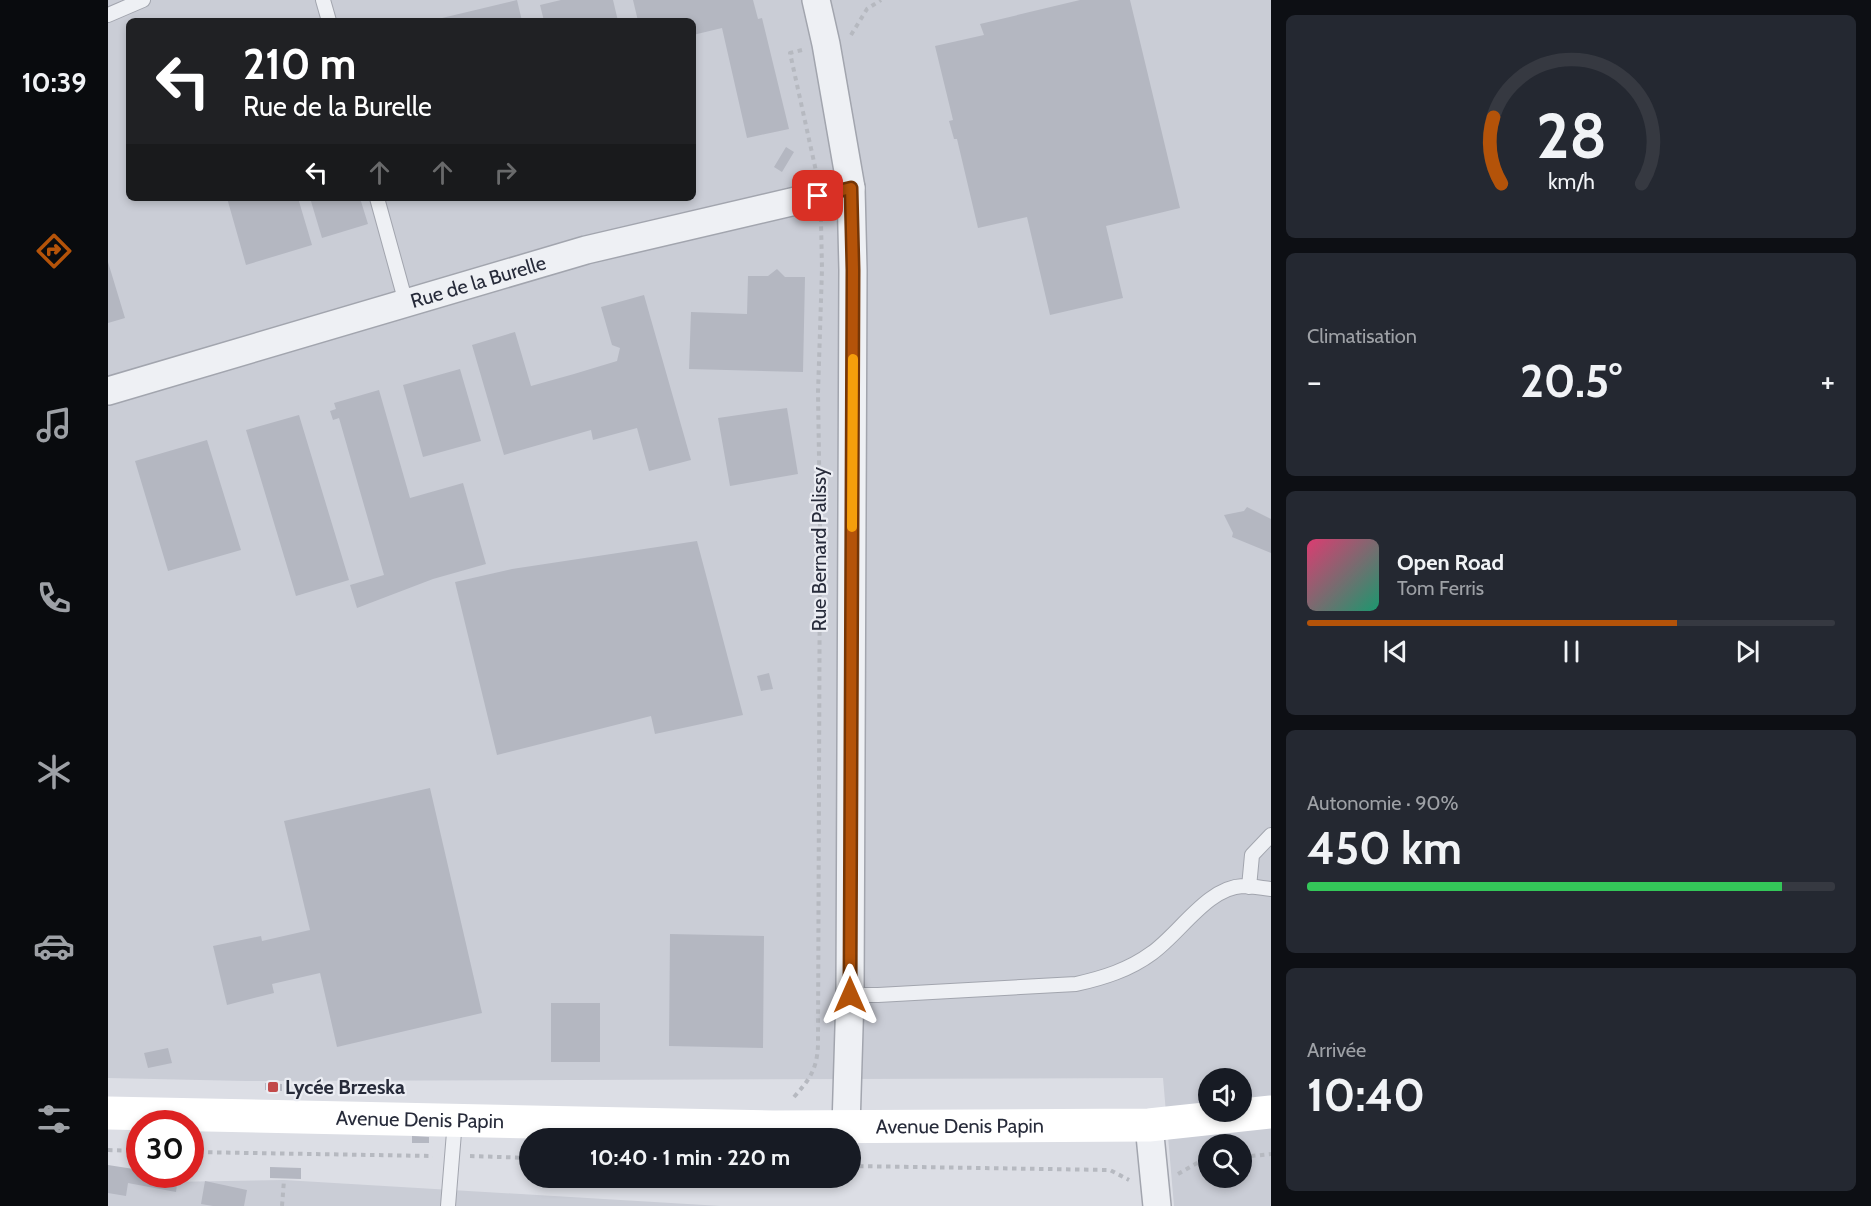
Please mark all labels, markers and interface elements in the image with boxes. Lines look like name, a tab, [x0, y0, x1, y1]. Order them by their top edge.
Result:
text: 210 m	[243, 38, 356, 90]
icon: left	[144, 42, 222, 120]
text: 10:39	[22, 66, 86, 99]
text: Rue de la Burelle	[243, 90, 432, 123]
text: 28	[1536, 98, 1606, 174]
icon: left	[300, 156, 333, 189]
icon: ahead	[363, 156, 396, 189]
icon: ahead	[426, 156, 459, 189]
icon: right	[489, 156, 522, 189]
text: km/h	[1548, 168, 1594, 194]
pin	[792, 170, 843, 221]
icon: arrive	[801, 179, 834, 212]
icon: directions	[33, 230, 75, 272]
street label: Rue de la Burelle	[408, 250, 549, 313]
text: Climatisation	[1307, 324, 1417, 348]
text: 20.5°	[1520, 354, 1622, 408]
text: −	[1307, 361, 1322, 401]
text: +	[1820, 361, 1835, 401]
icon: music	[33, 404, 75, 446]
street label: Rue Bernard Palissy	[807, 467, 831, 631]
text: Open Road	[1397, 549, 1504, 576]
text: Tom Ferris	[1397, 576, 1484, 600]
icon: phone	[33, 577, 75, 619]
icon: previous	[1379, 635, 1412, 668]
icon: pause	[1555, 635, 1588, 668]
icon: next	[1731, 635, 1764, 668]
icon: climate	[33, 751, 75, 793]
text: Autonomie · 90%	[1307, 791, 1458, 815]
text: 450 km	[1307, 821, 1462, 875]
icon: car	[33, 925, 75, 967]
position arrow	[818, 963, 882, 1027]
text: Arrivée	[1307, 1038, 1366, 1062]
map controls	[1198, 1068, 1252, 1188]
button: sound	[1198, 1068, 1252, 1122]
text: 10:40	[1307, 1068, 1425, 1122]
place label: Lycée Brzeska	[285, 1075, 405, 1099]
marker: Lycée Brzeska	[266, 1080, 280, 1094]
icon: filters	[33, 1098, 75, 1140]
street label: Avenue Denis Papin	[336, 1106, 504, 1133]
speed limit sign: 30	[126, 1110, 204, 1188]
street label: Avenue Denis Papin	[876, 1114, 1044, 1138]
button: search	[1198, 1134, 1252, 1188]
text: 10:40 · 1 min · 220 m	[590, 1144, 790, 1171]

